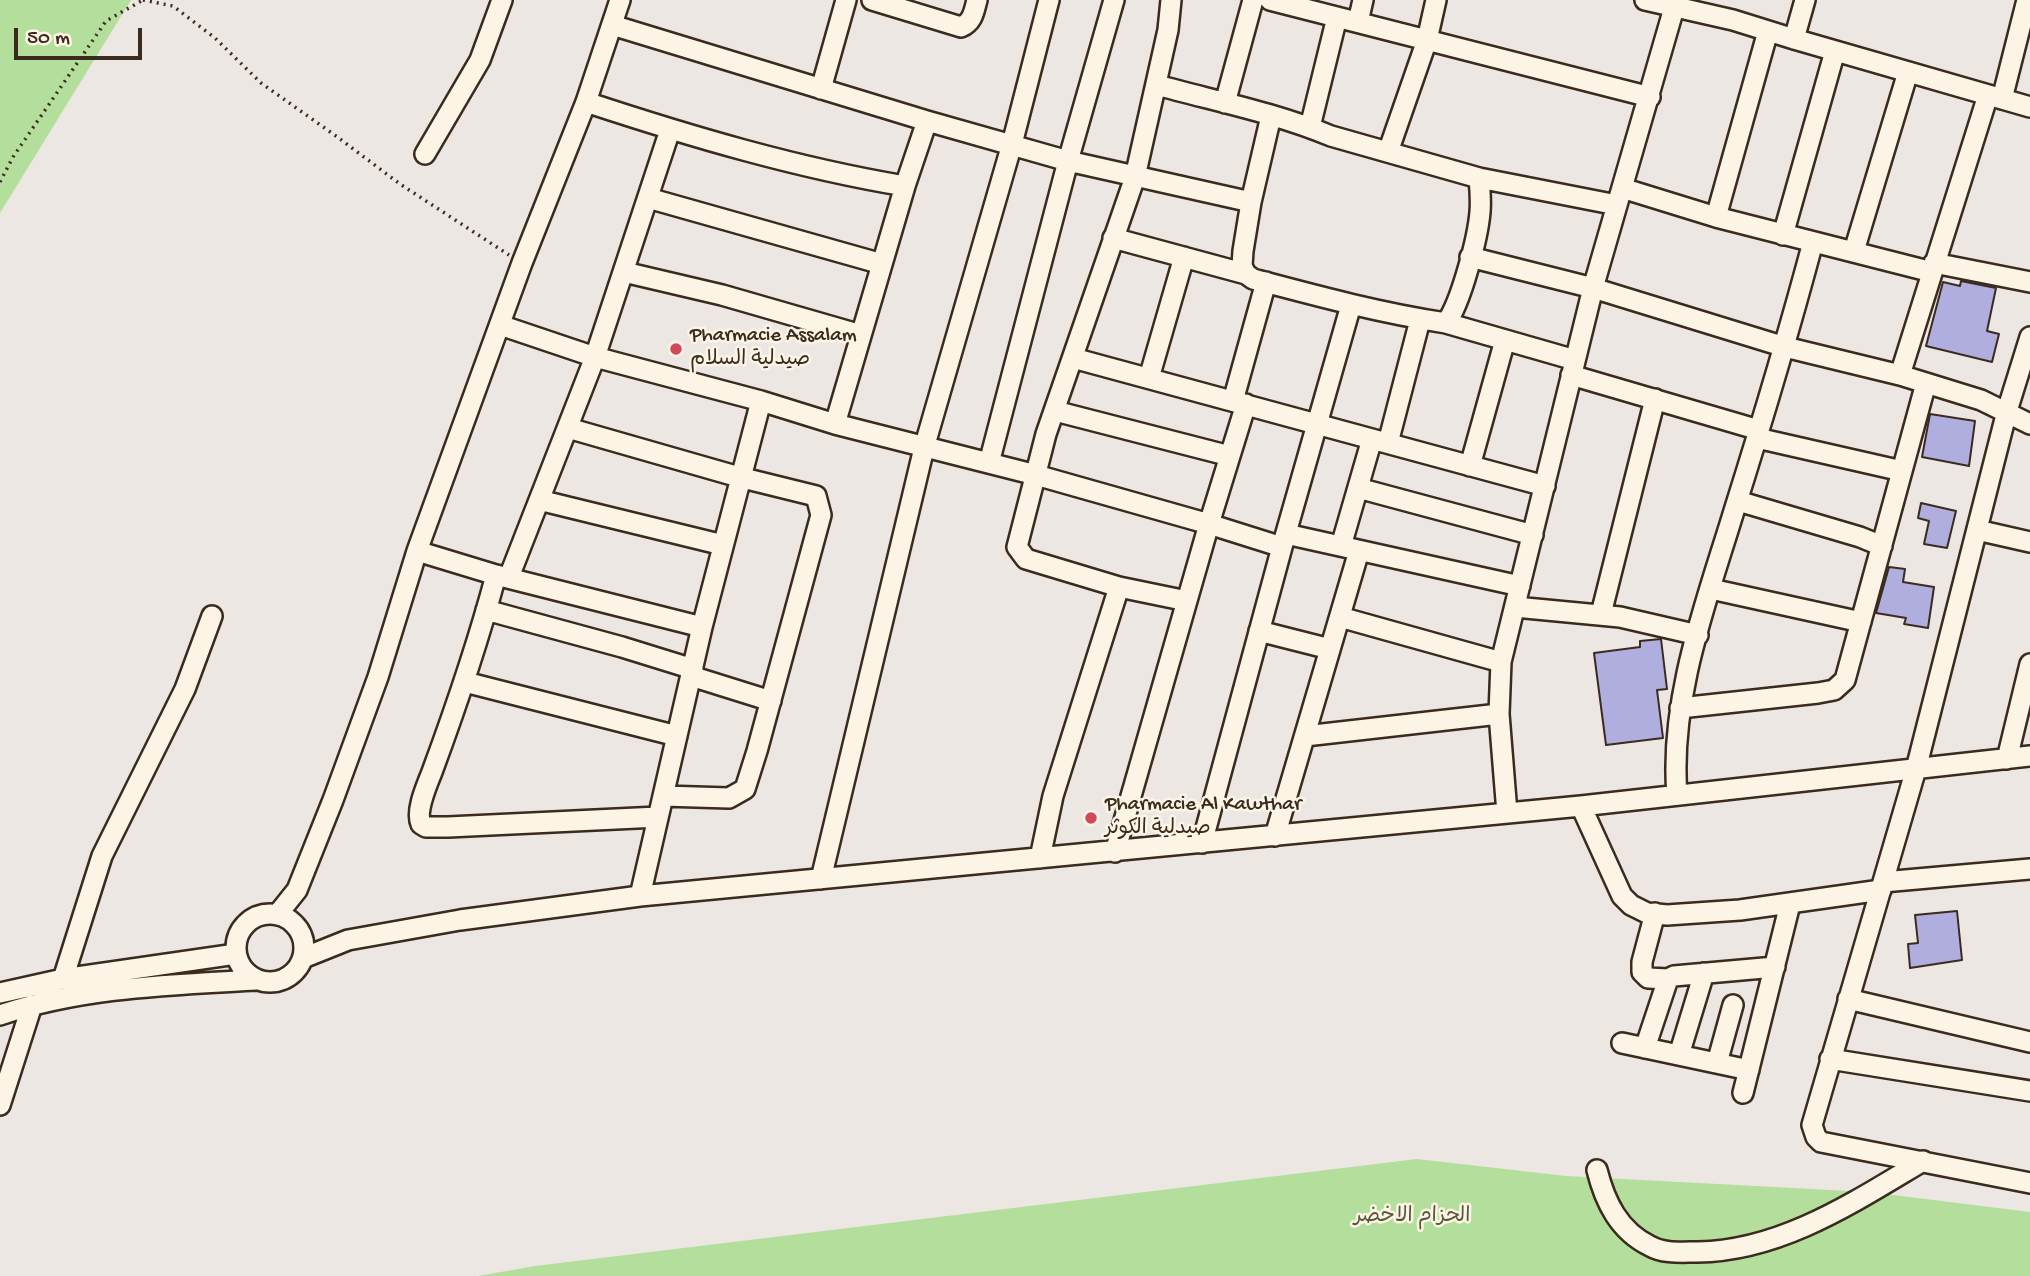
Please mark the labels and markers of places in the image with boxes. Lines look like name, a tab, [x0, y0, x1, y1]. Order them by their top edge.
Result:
place label: Pharmacie Assalam صيدلية السلام	[690, 324, 857, 374]
marker: Pharmacie Assalam صيدلية السلام	[668, 341, 684, 357]
place label: Pharmacie Al Kawthar صيدلية الكوثر	[1105, 793, 1301, 843]
marker: Pharmacie Al Kawthar صيدلية الكوثر	[1083, 810, 1099, 826]

